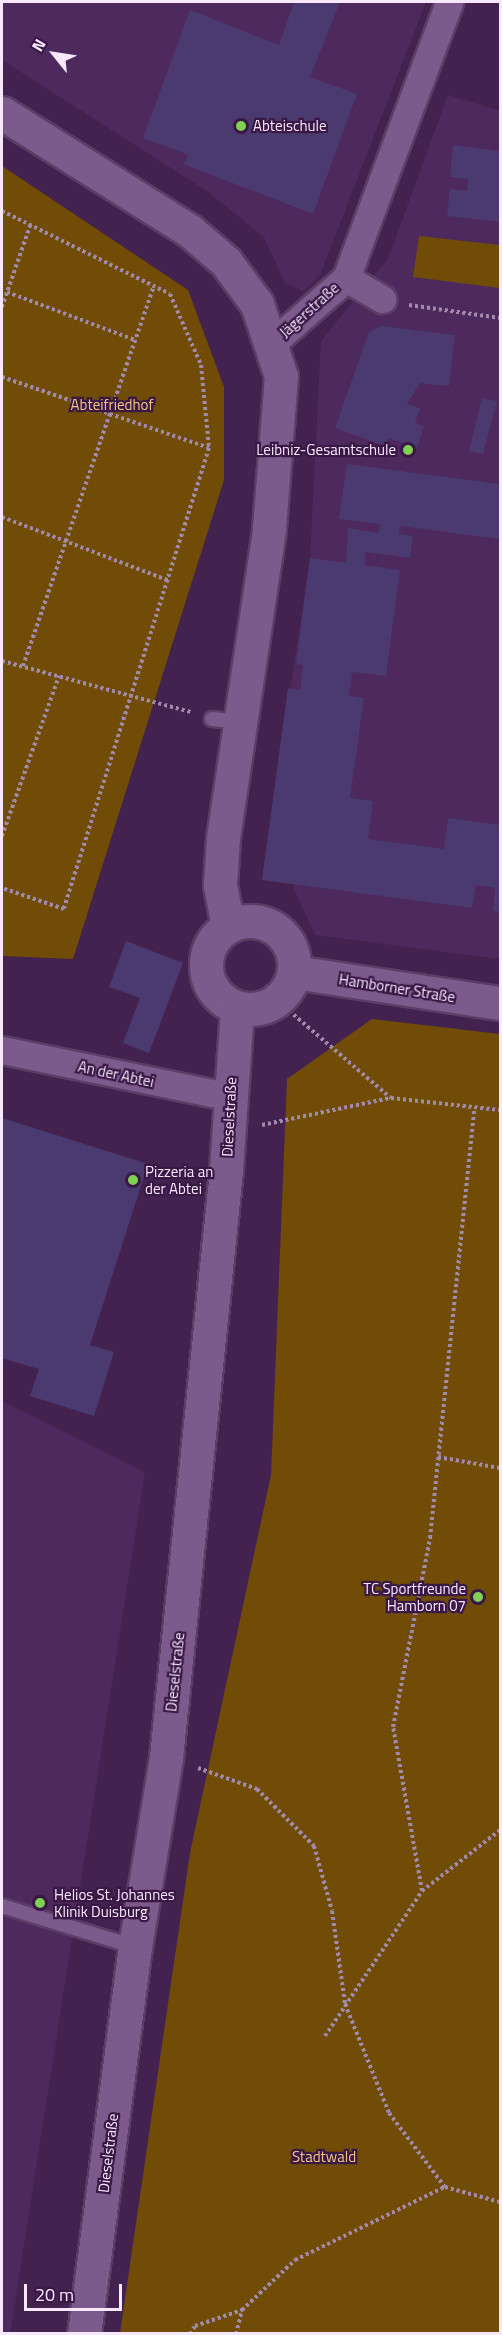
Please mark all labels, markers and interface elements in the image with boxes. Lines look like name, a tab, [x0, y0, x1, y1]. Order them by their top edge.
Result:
north arrow	[24, 24, 84, 84]
text: N	[25, 34, 52, 56]
place label: Abteischule	[253, 117, 326, 135]
marker: Abteischule	[234, 119, 248, 133]
street label: Jägerstraße	[276, 279, 342, 341]
park label: Abteifriedhof	[71, 396, 153, 414]
place label: Leibniz-Gesamtschule	[256, 441, 396, 459]
marker: Leibniz-Gesamtschule	[401, 443, 415, 457]
street label: Hamborner Straße	[338, 970, 456, 1006]
street label: An der Abtei	[76, 1057, 156, 1091]
street label: Dieselstraße	[218, 1077, 240, 1157]
place label: Pizzeria an der Abtei	[145, 1162, 213, 1197]
marker: Pizzeria an der Abtei	[126, 1173, 140, 1187]
place label: TC Sportfreunde Hamborn 07	[363, 1579, 466, 1614]
marker: TC Sportfreunde Hamborn 07	[471, 1590, 485, 1604]
street label: Dieselstraße	[162, 1631, 188, 1713]
place label: Helios St. Johannes Klinik Duisburg	[54, 1885, 175, 1920]
marker: Helios St. Johannes Klinik Duisburg	[31, 1894, 49, 1912]
street label: Dieselstraße	[94, 2112, 122, 2194]
park label: Stadtwald	[292, 2148, 356, 2166]
scale bar	[27, 2272, 124, 2310]
text: 20 m	[35, 2281, 74, 2308]

